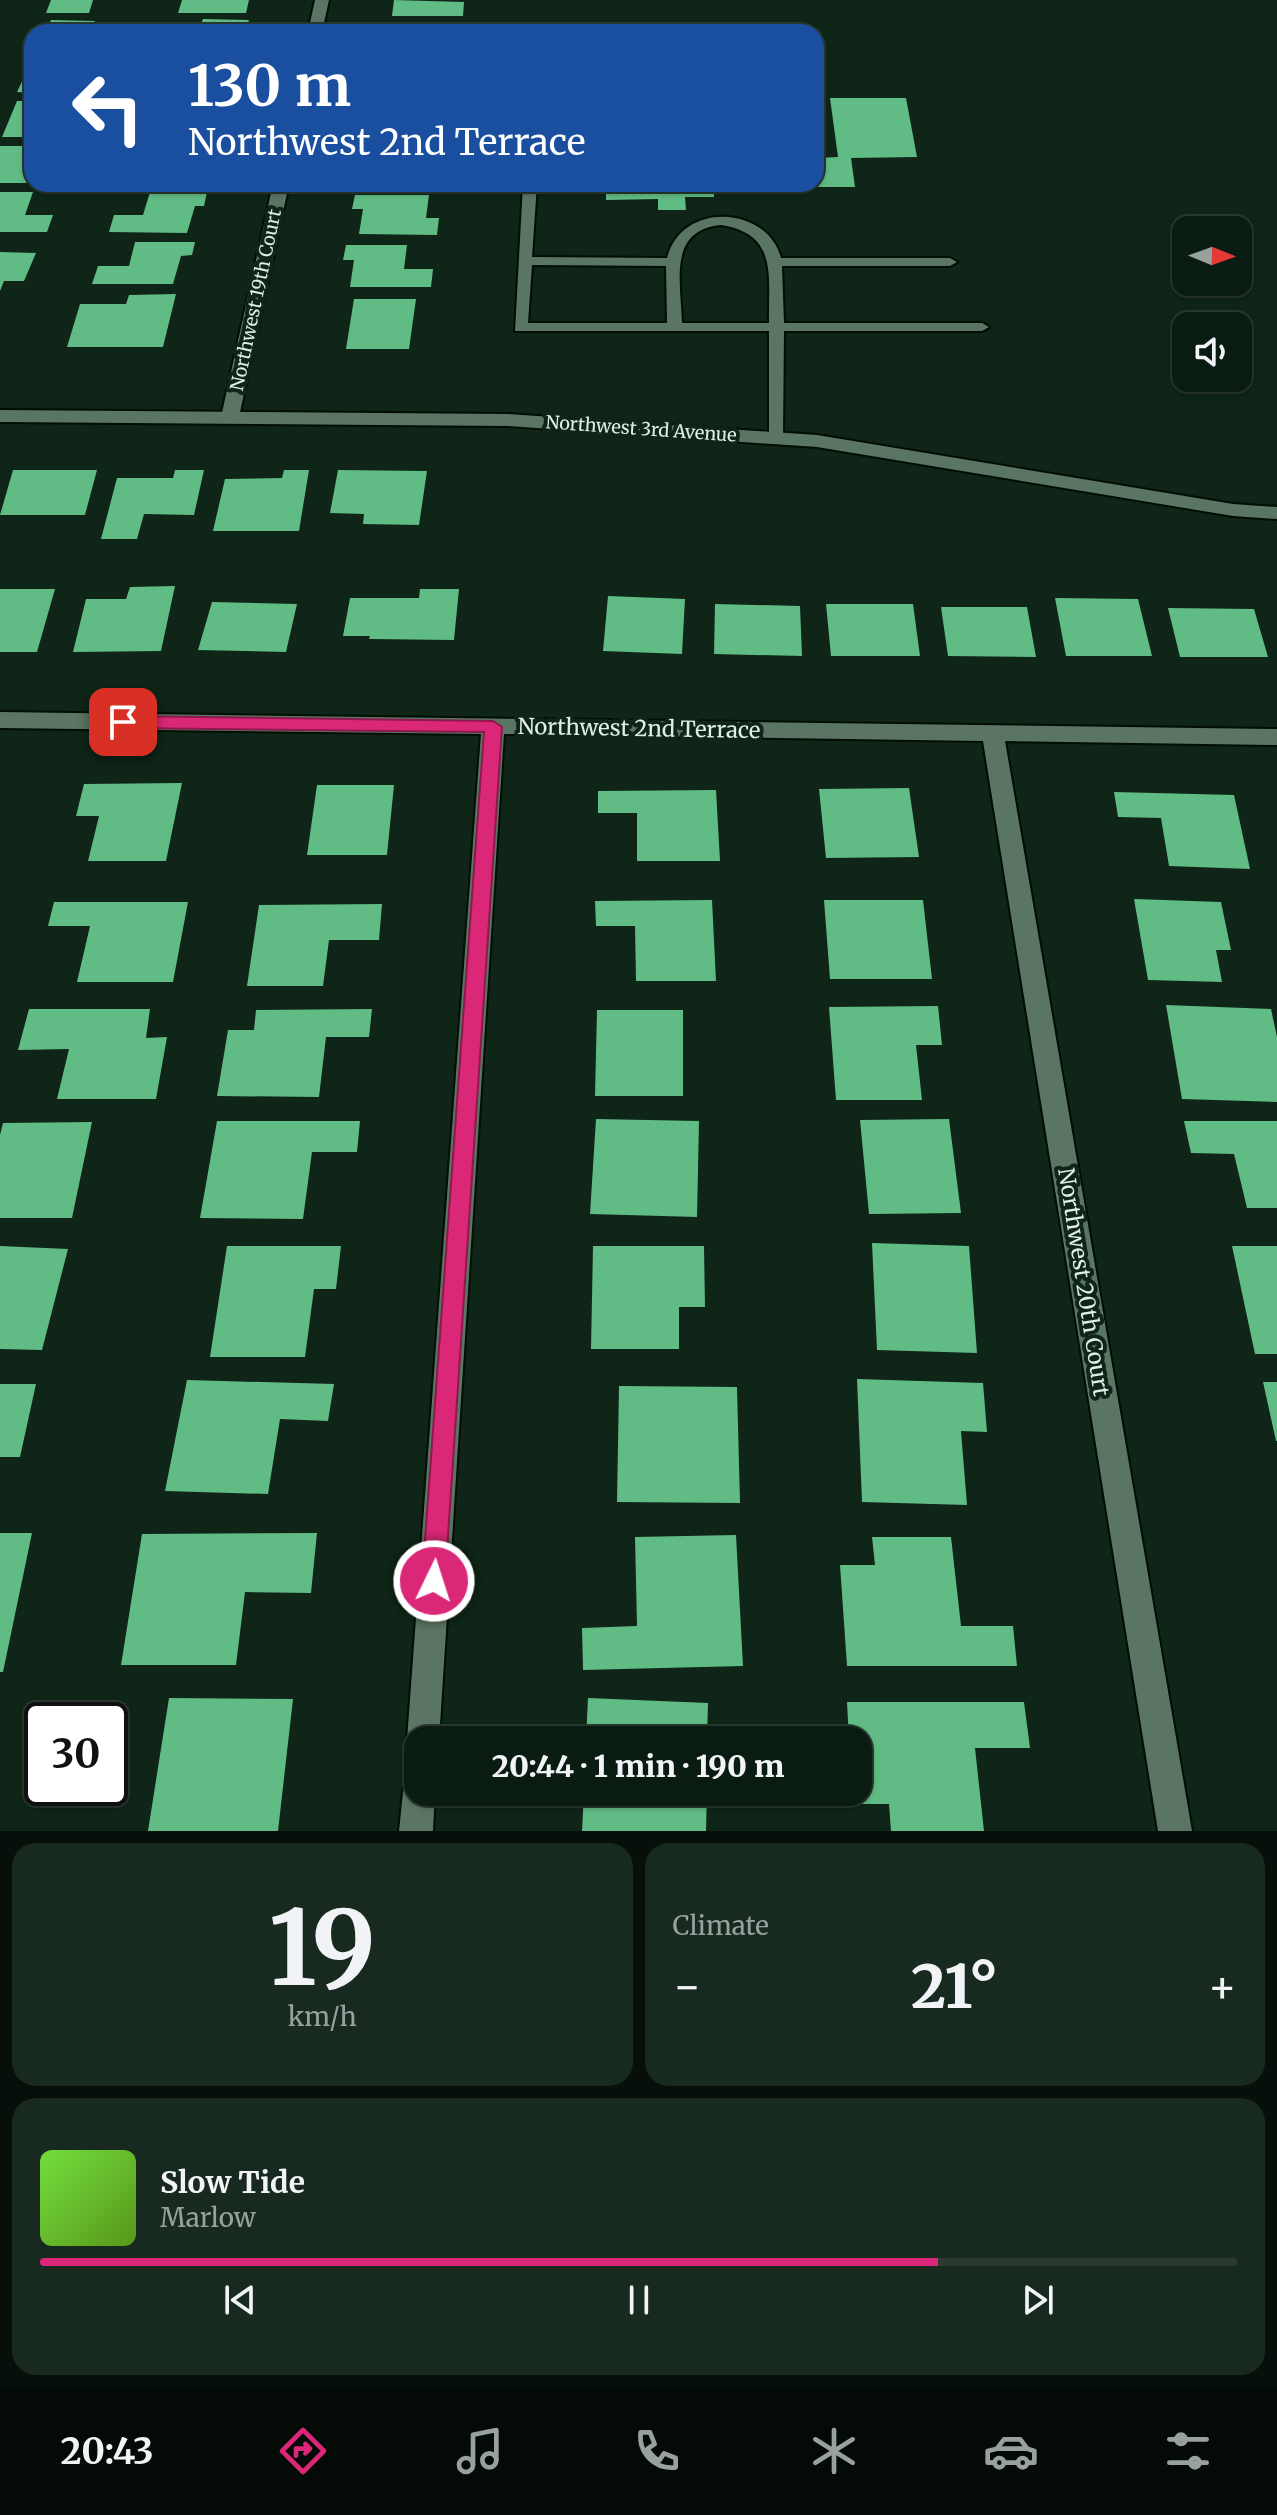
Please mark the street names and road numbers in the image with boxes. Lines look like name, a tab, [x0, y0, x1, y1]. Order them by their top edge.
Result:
street label: Northwest 19th Court	[225, 207, 286, 393]
street label: Northwest 3rd Avenue	[545, 410, 737, 447]
street label: Northwest 2nd Terrace	[517, 712, 761, 744]
street label: Northwest 20th Court	[1052, 1166, 1116, 1399]

